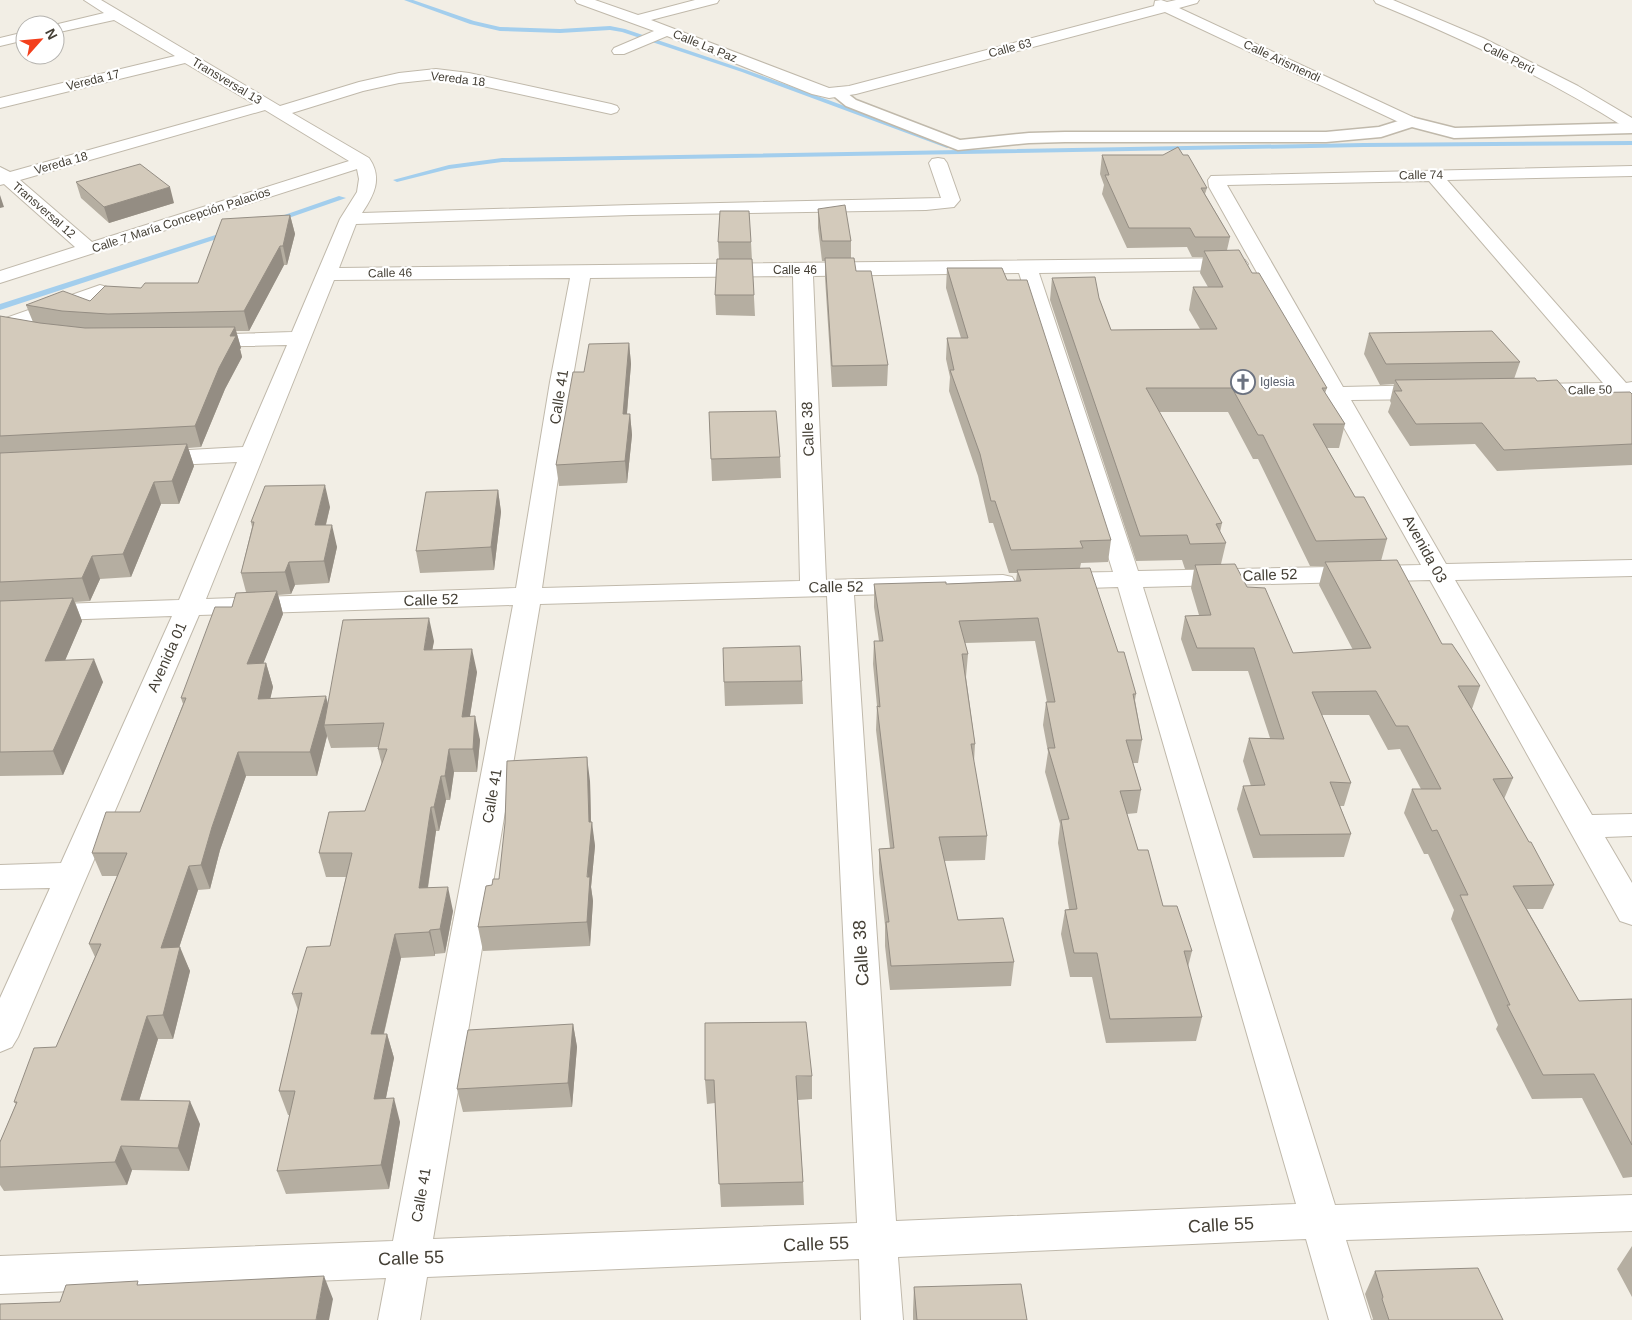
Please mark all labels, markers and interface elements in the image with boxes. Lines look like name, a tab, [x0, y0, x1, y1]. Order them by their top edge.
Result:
north arrow	[15, 15, 65, 65]
text: N	[42, 26, 61, 42]
street label: Calle La Paz	[671, 27, 739, 65]
street label: Calle 63	[987, 35, 1033, 60]
street label: Calle Arismendi	[1241, 37, 1323, 85]
street label: Calle Perú	[1481, 39, 1537, 77]
street label: Transversal 13	[190, 55, 265, 107]
street label: Vereda 17	[65, 67, 122, 93]
street label: Vereda 18	[430, 69, 486, 89]
street label: Vereda 18	[33, 149, 90, 177]
street label: Calle 74	[1399, 168, 1443, 182]
street label: Transversal 12	[10, 179, 79, 241]
street label: Calle 7 María Concepción Palacios	[90, 184, 272, 256]
street label: Calle 46	[773, 263, 817, 277]
street label: Calle 46	[368, 266, 412, 280]
street label: Calle 41	[546, 368, 571, 425]
church icon: Iglesia	[1230, 369, 1256, 395]
place label: Iglesia	[1260, 375, 1295, 389]
street label: Calle 50	[1568, 383, 1612, 397]
street label: Calle 38	[798, 401, 817, 457]
street label: Avenida 03	[1400, 512, 1451, 586]
street label: Calle 52	[1242, 565, 1298, 584]
street label: Calle 52	[808, 578, 864, 595]
street label: Calle 52	[403, 590, 459, 609]
street label: Avenida 01	[144, 619, 190, 694]
street label: Calle 41	[478, 767, 505, 824]
street label: Calle 38	[849, 919, 873, 987]
street label: Calle 41	[407, 1166, 434, 1223]
street label: Calle 55	[1187, 1213, 1255, 1237]
street label: Calle 55	[783, 1233, 849, 1255]
street label: Calle 55	[378, 1247, 444, 1269]

